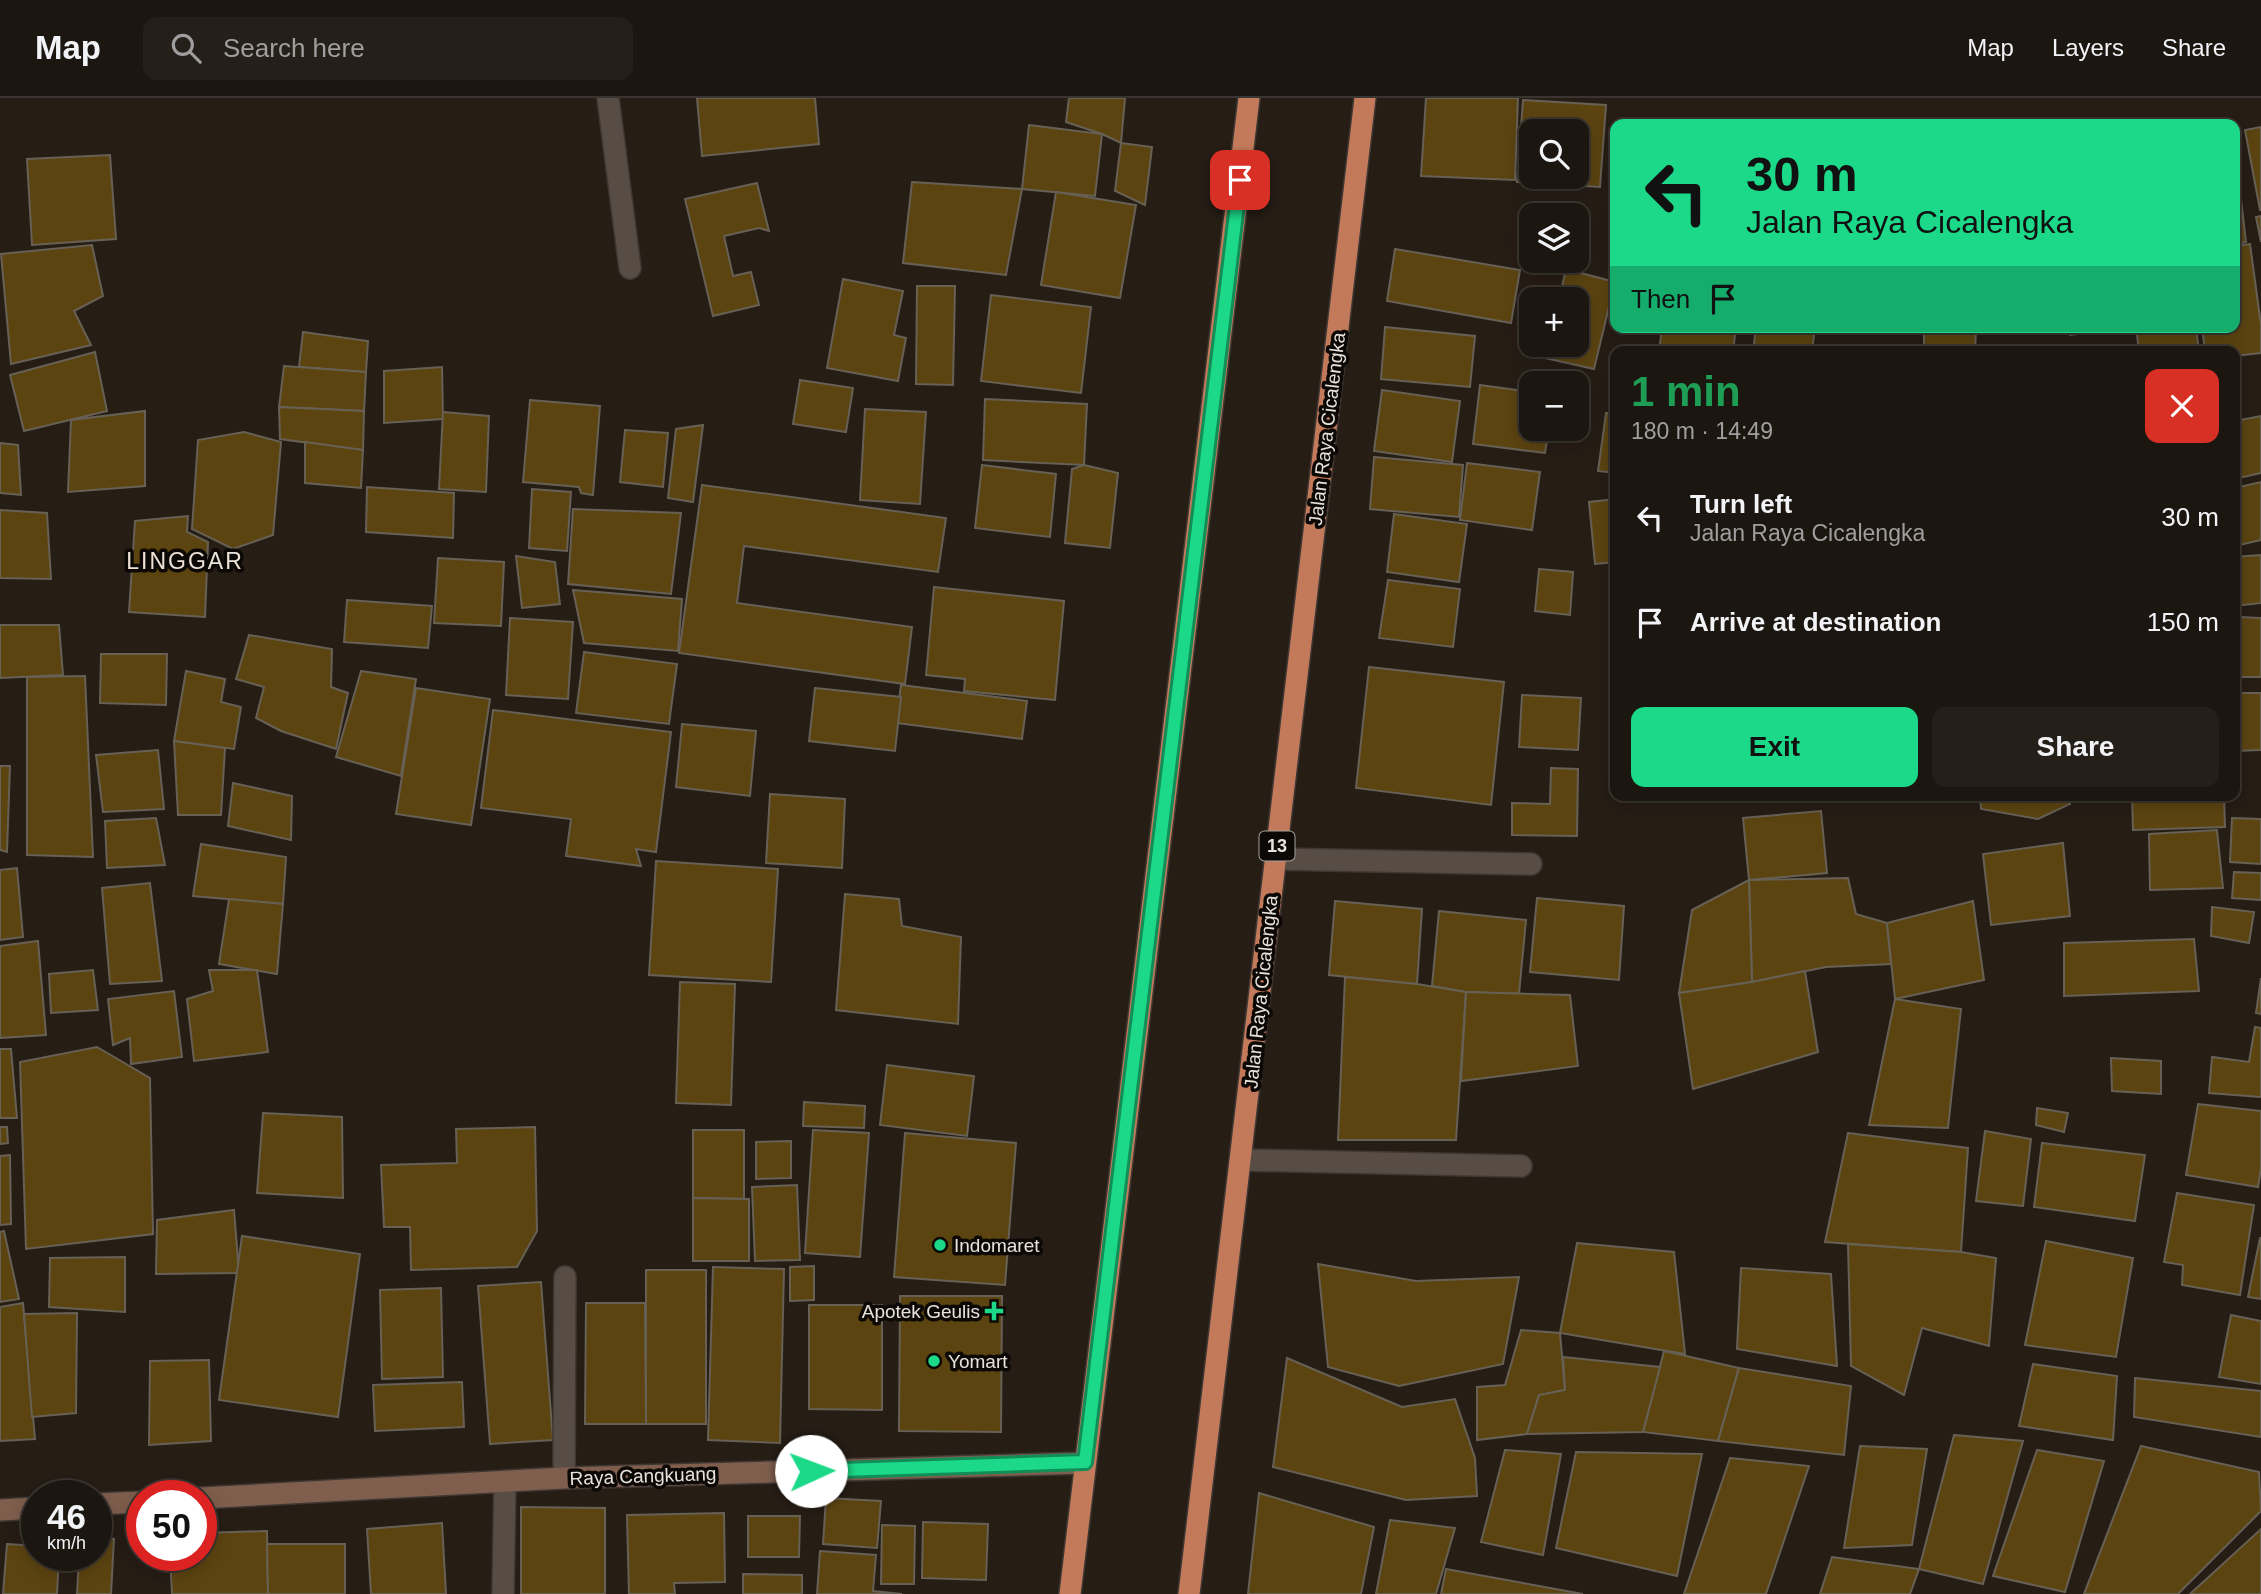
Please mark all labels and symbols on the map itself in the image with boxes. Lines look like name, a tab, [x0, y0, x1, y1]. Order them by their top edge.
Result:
pin	[1210, 150, 1270, 210]
street label: Jalan Raya Cicalengka	[1305, 331, 1349, 527]
district label: LINGGAR	[126, 548, 244, 574]
road number: 13	[1260, 832, 1294, 860]
street label: Jalan Raya Cicalengka	[1240, 894, 1282, 1090]
place label: Indomaret	[954, 1235, 1040, 1256]
marker: Indomaret	[932, 1237, 948, 1253]
place label: Apotek Geulis	[862, 1301, 980, 1322]
marker: Apotek Geulis	[986, 1303, 1002, 1319]
place label: Yomart	[948, 1351, 1008, 1372]
marker: Yomart	[926, 1353, 942, 1369]
position arrow	[774, 1434, 848, 1508]
street label: Raya Cangkuang	[569, 1463, 717, 1489]
speed limit sign: 50	[126, 1480, 217, 1571]

